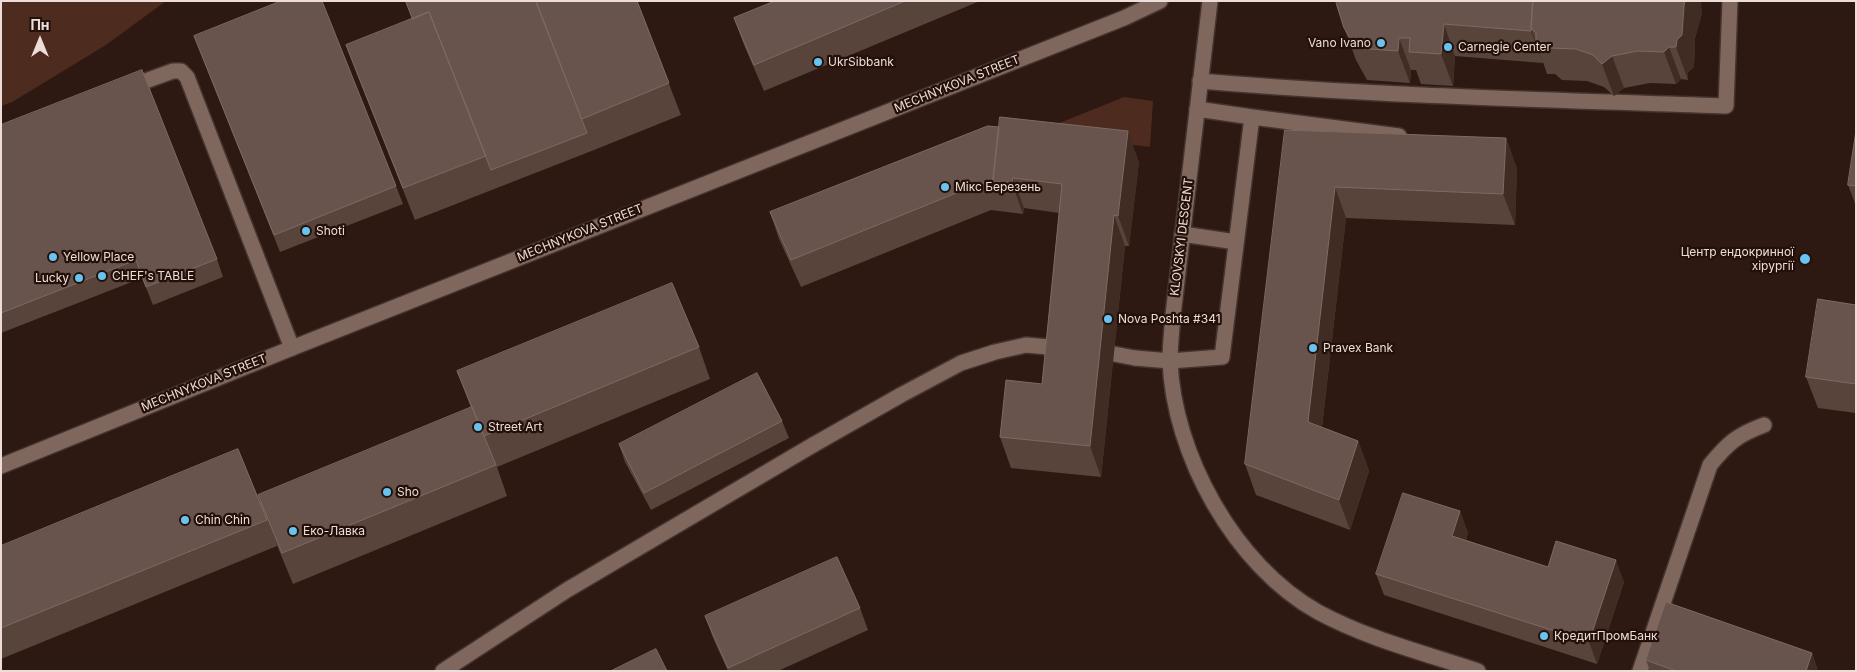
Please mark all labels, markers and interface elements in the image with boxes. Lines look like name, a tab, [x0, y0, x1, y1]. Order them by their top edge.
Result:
north arrow	[15, 15, 65, 65]
text: Пн	[30, 16, 50, 33]
place label: Vano Ivano	[1308, 36, 1371, 50]
marker: Vano Ivano	[1375, 37, 1387, 49]
place label: Carnegie Center	[1458, 40, 1551, 54]
marker: Carnegie Center	[1442, 41, 1454, 53]
street label: MECHNYKOVA STREET	[892, 52, 1022, 116]
place label: UkrSibbank	[828, 55, 894, 69]
marker: UkrSibbank	[812, 56, 824, 68]
street label: KLOVSKYI DESCENT	[1168, 177, 1196, 297]
place label: Мікс Березень	[955, 180, 1041, 194]
marker: Мікс Березень	[939, 181, 951, 193]
street label: MECHNYKOVA STREET	[515, 201, 645, 265]
place label: Shoti	[316, 224, 345, 238]
marker: Shoti	[300, 225, 312, 237]
place label: Центр ендокринної хірургії	[1681, 245, 1794, 273]
place label: Yellow Place	[63, 250, 134, 264]
marker: Yellow Place	[47, 251, 59, 263]
marker: Центр ендокринної хірургії	[1798, 252, 1812, 266]
place label: CHEF's TABLE	[112, 269, 194, 283]
marker: CHEF's TABLE	[96, 270, 108, 282]
place label: Lucky	[35, 271, 69, 285]
marker: Lucky	[73, 272, 85, 284]
place label: Nova Poshta #341	[1118, 312, 1221, 326]
marker: Nova Poshta #341	[1102, 313, 1114, 325]
place label: Pravex Bank	[1323, 341, 1393, 355]
marker: Pravex Bank	[1307, 342, 1319, 354]
street label: MECHNYKOVA STREET	[139, 351, 269, 415]
place label: Street Art	[488, 420, 542, 434]
marker: Street Art	[472, 421, 484, 433]
place label: Sho	[397, 485, 419, 499]
marker: Sho	[381, 486, 393, 498]
place label: Chin Chin	[195, 513, 250, 527]
marker: Chin Chin	[179, 514, 191, 526]
place label: Еко-Лавка	[303, 524, 365, 538]
marker: Еко-Лавка	[287, 525, 299, 537]
place label: КредитПромБанк	[1554, 629, 1658, 643]
marker: КредитПромБанк	[1538, 630, 1550, 642]

